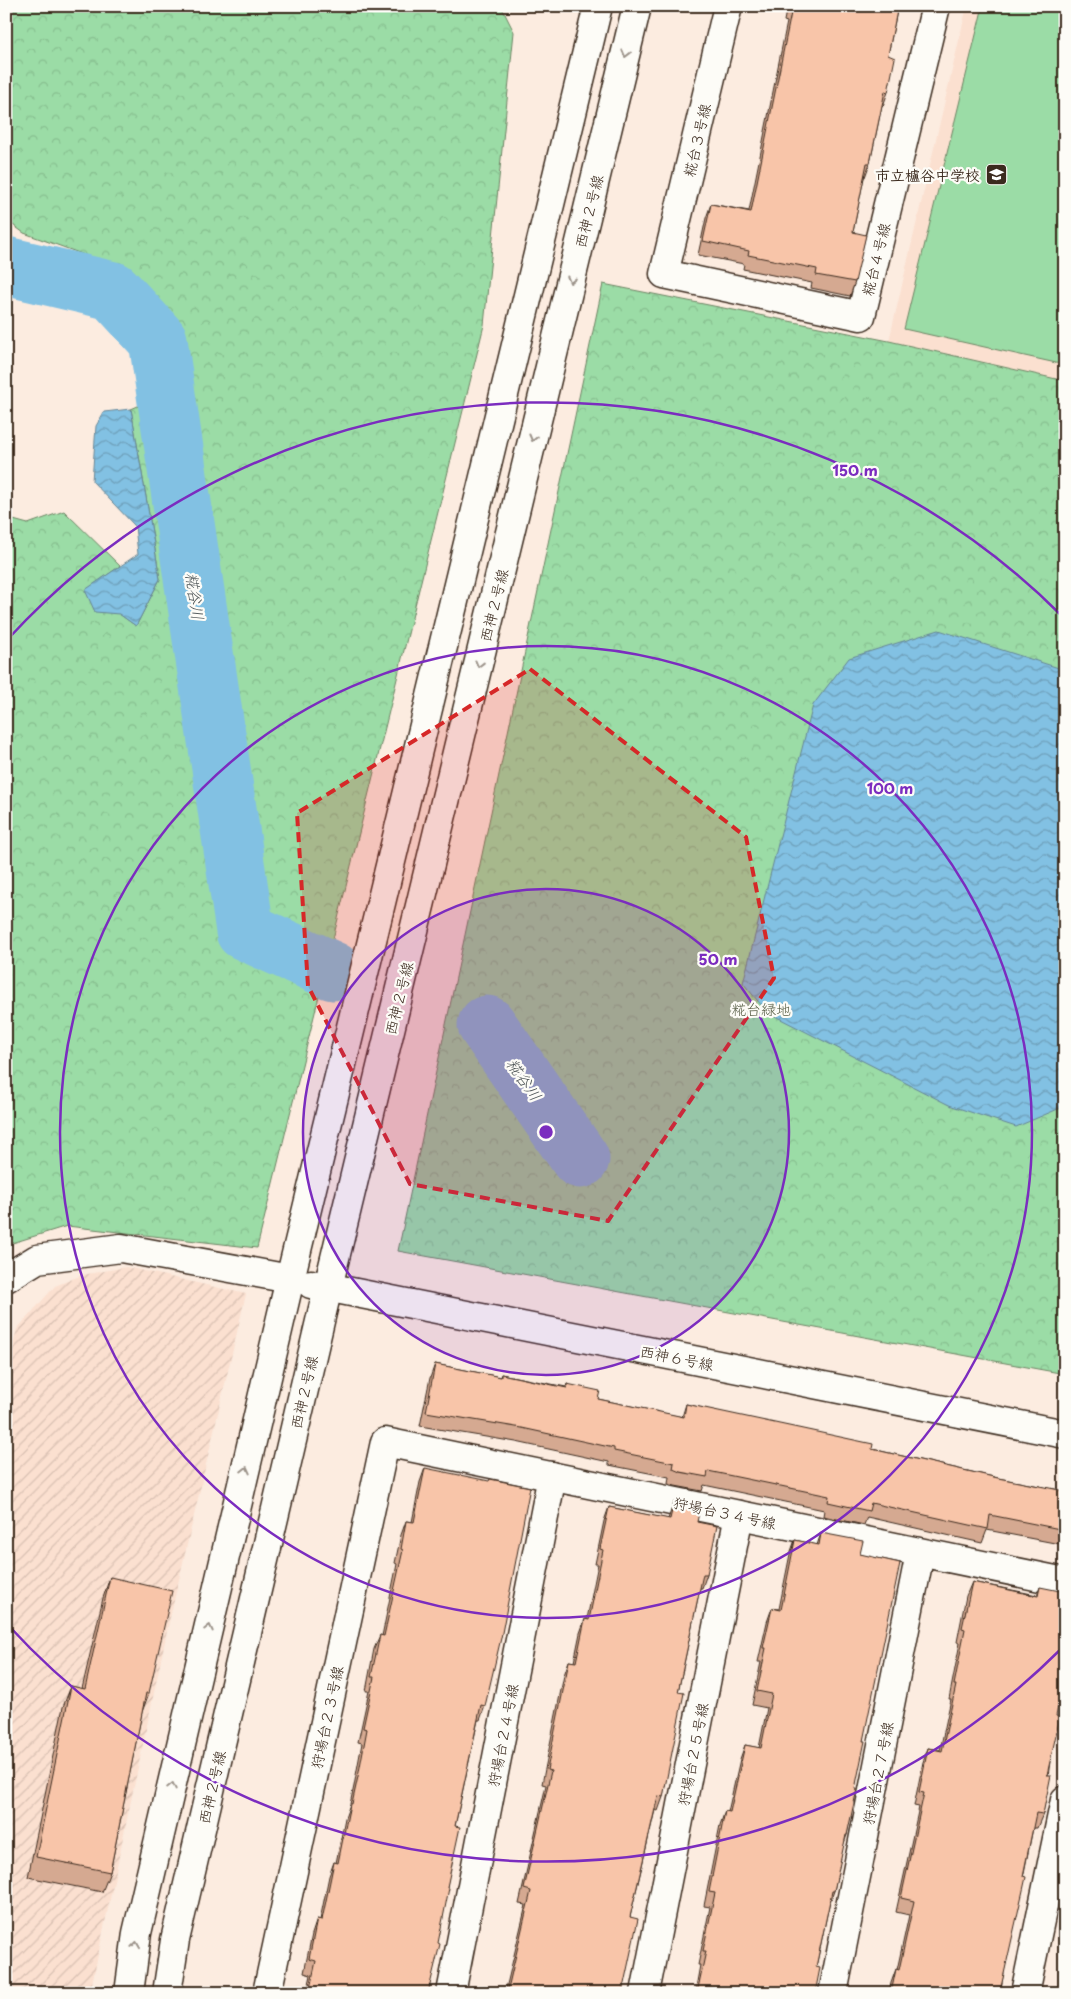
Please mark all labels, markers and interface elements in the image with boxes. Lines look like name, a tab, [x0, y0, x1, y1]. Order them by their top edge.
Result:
one-way arrow	[621, 49, 632, 58]
street label: 糀台３号線	[676, 101, 716, 179]
school or university icon: 市立櫨谷中学校	[984, 162, 1008, 186]
place label: 市立櫨谷中学校	[875, 163, 980, 186]
street label: 西神２号線	[568, 172, 608, 250]
street label: 糀台４号線	[855, 220, 895, 298]
one-way arrow	[566, 275, 577, 284]
one-way arrow	[528, 433, 539, 442]
text: 150 m	[832, 458, 878, 481]
street label: 西神２号線	[473, 566, 513, 644]
water label: 糀谷川	[181, 571, 211, 621]
one-way arrow	[474, 659, 485, 668]
text: 100 m	[867, 776, 913, 799]
text: 50 m	[699, 947, 737, 970]
street label: 西神２号線	[378, 959, 418, 1037]
park label: 糀台緑地	[731, 997, 791, 1020]
water label: 糀谷川	[501, 1052, 549, 1106]
centre of rings	[537, 1123, 555, 1141]
street label: 西神６号線	[638, 1339, 716, 1375]
street label: 西神２号線	[283, 1353, 323, 1431]
one-way arrow	[240, 1465, 251, 1474]
street label: 狩場台３４号線	[671, 1490, 779, 1534]
one-way arrow	[203, 1623, 214, 1632]
street label: 狩場台２３号線	[304, 1663, 348, 1771]
street label: 狩場台２４号線	[481, 1681, 523, 1789]
street label: 狩場台２５号線	[671, 1700, 713, 1808]
street label: 狩場台２７号線	[856, 1719, 898, 1827]
street label: 西神２号線	[191, 1748, 231, 1826]
one-way arrow	[166, 1782, 177, 1791]
one-way arrow	[130, 1940, 140, 1949]

